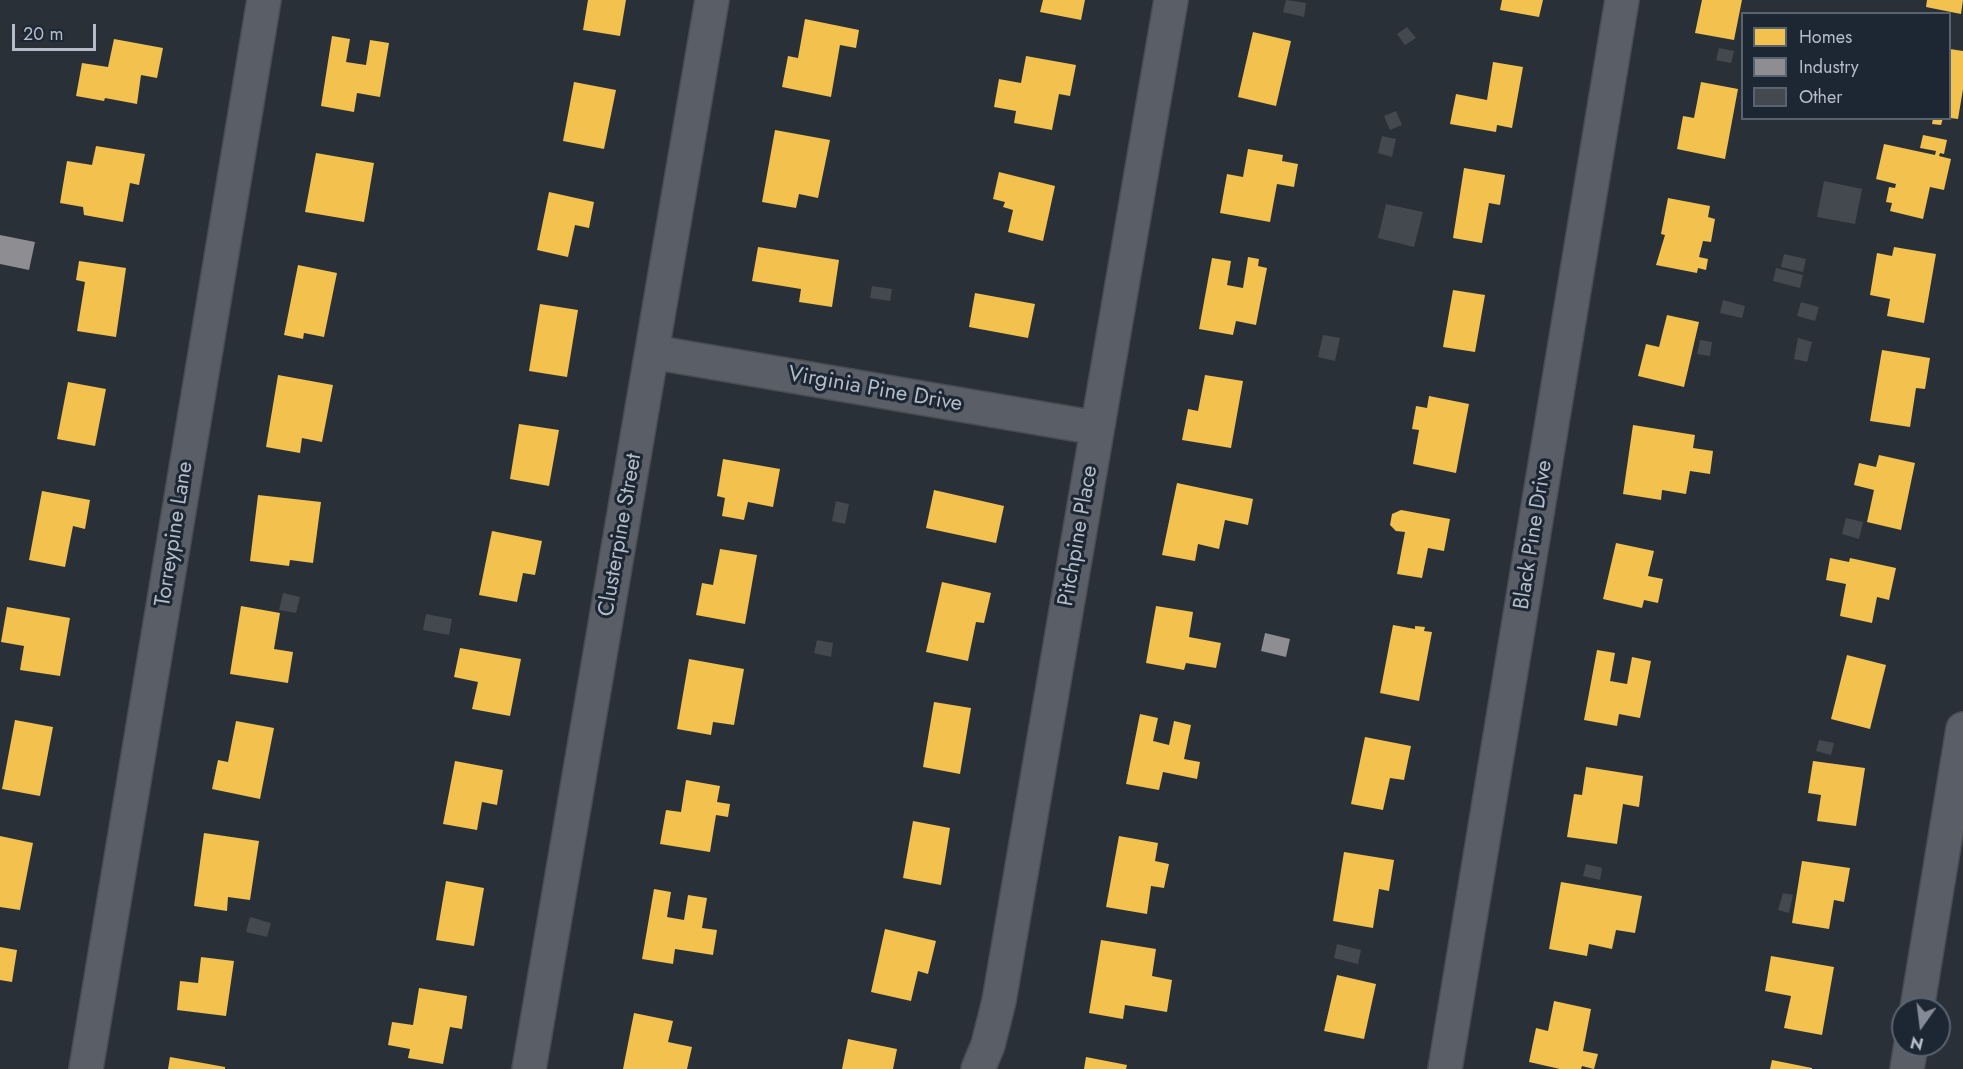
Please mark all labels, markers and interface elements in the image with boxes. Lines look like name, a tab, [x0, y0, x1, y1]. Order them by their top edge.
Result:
scale bar	[15, 12, 99, 50]
legend	[1741, 12, 1951, 120]
text: 20 m	[23, 21, 63, 47]
text: Homes	[1799, 24, 1852, 50]
text: Industry	[1799, 54, 1859, 80]
text: Other	[1799, 84, 1842, 110]
street label: Virginia Pine Drive	[786, 362, 964, 418]
street label: Clusterpine Street	[594, 451, 648, 619]
street label: Black Pine Drive	[1509, 458, 1559, 612]
street label: Torreypine Lane	[150, 460, 200, 608]
street label: Pitchpine Place	[1054, 464, 1104, 608]
north arrow	[1891, 997, 1951, 1057]
text: N	[1908, 1030, 1926, 1056]

